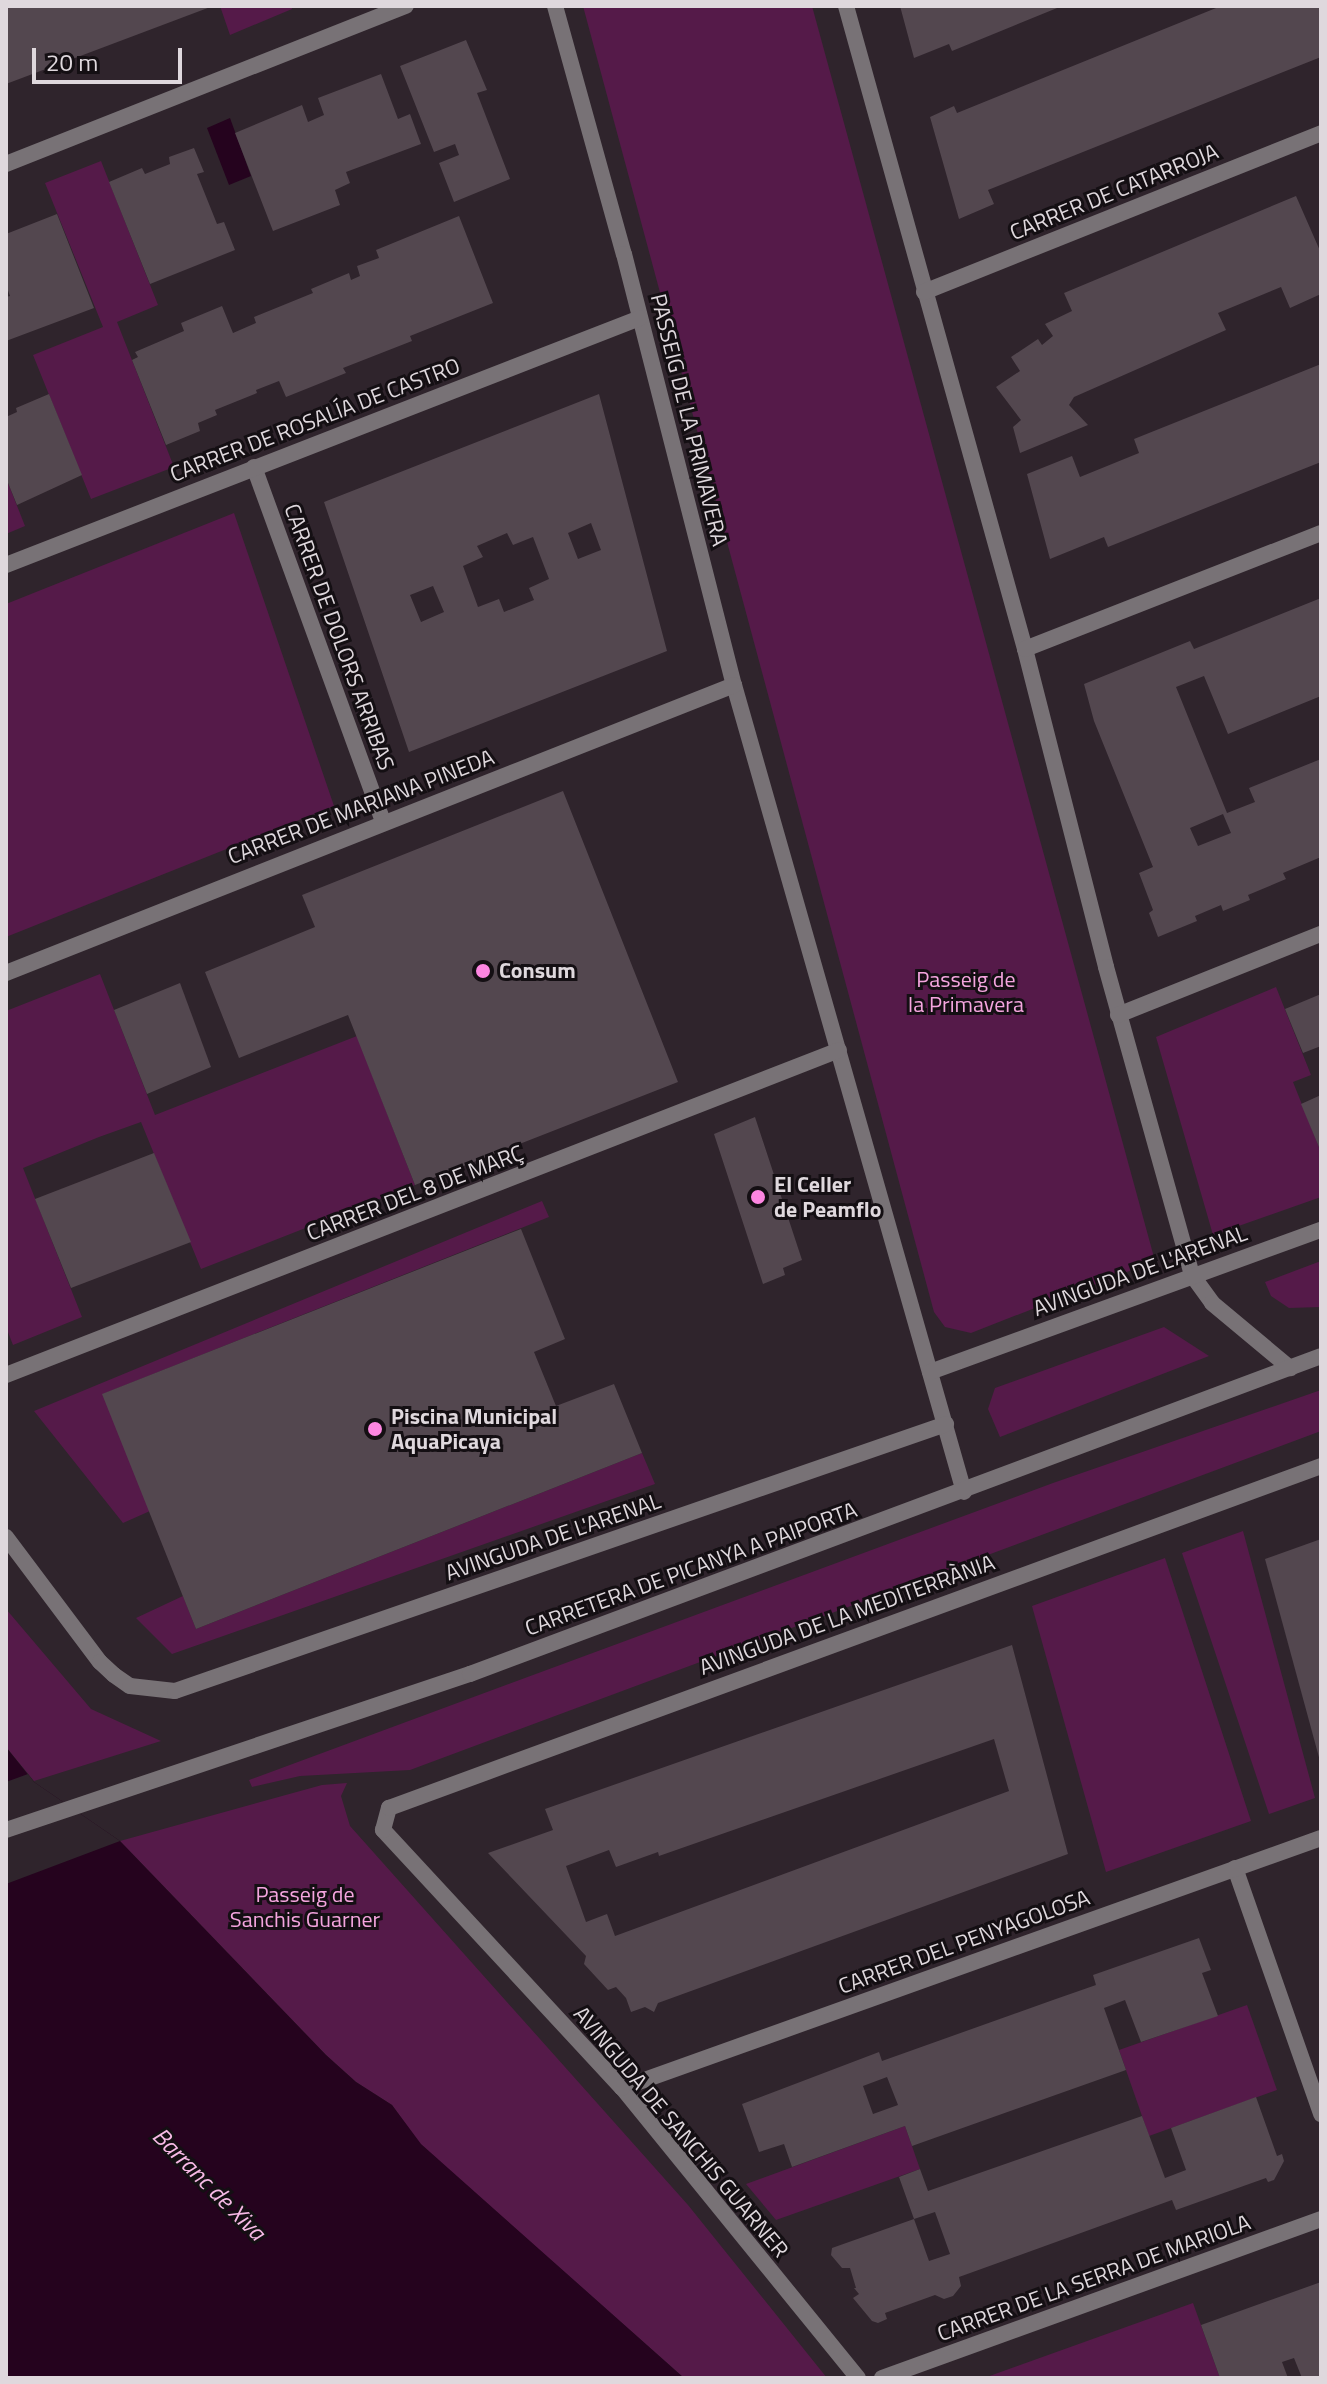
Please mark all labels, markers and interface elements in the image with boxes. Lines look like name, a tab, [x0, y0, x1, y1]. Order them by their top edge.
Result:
scale bar	[36, 32, 186, 82]
text: 20 m	[46, 44, 98, 80]
street label: CARRER DE CATARROJA	[1006, 138, 1222, 246]
street label: PASSEIG DE LA PRIMAVERA	[645, 291, 733, 549]
street label: CARRER DE ROSALÍA DE CASTRO	[166, 352, 464, 488]
street label: CARRER DE DOLORS ARRIBAS	[278, 500, 400, 774]
street label: CARRER DE MARIANA PINEDA	[224, 744, 498, 870]
place label: Consum	[499, 958, 576, 984]
marker: Consum	[474, 962, 492, 980]
park label: Passeig de la Primavera	[908, 966, 1024, 1018]
street label: CARRER DEL 8 DE MARÇ	[303, 1139, 527, 1247]
place label: El Celler de Peamflo	[774, 1171, 882, 1222]
marker: El Celler de Peamflo	[749, 1188, 767, 1206]
street label: AVINGUDA DE L'ARENAL	[1029, 1220, 1251, 1322]
place label: Piscina Municipal AquaPicaya	[391, 1403, 557, 1454]
marker: Piscina Municipal AquaPicaya	[366, 1420, 384, 1438]
street label: AVINGUDA DE L'ARENAL	[442, 1488, 664, 1586]
street label: CARRETERA DE PICANYA A PAIPORTA	[521, 1497, 861, 1641]
street label: AVINGUDA DE LA MEDITERRÀNIA	[696, 1549, 998, 1681]
park label: Passeig de Sanchis Guarner	[230, 1881, 380, 1932]
street label: CARRER DEL PENYAGOLOSA	[835, 1884, 1093, 2000]
street label: AVINGUDA DE SANCHIS GUARNER	[568, 2001, 794, 2263]
water label: Barranc de Xiva	[147, 2122, 271, 2246]
street label: CARRER DE LA SERRA DE MARIOLA	[934, 2209, 1254, 2347]

